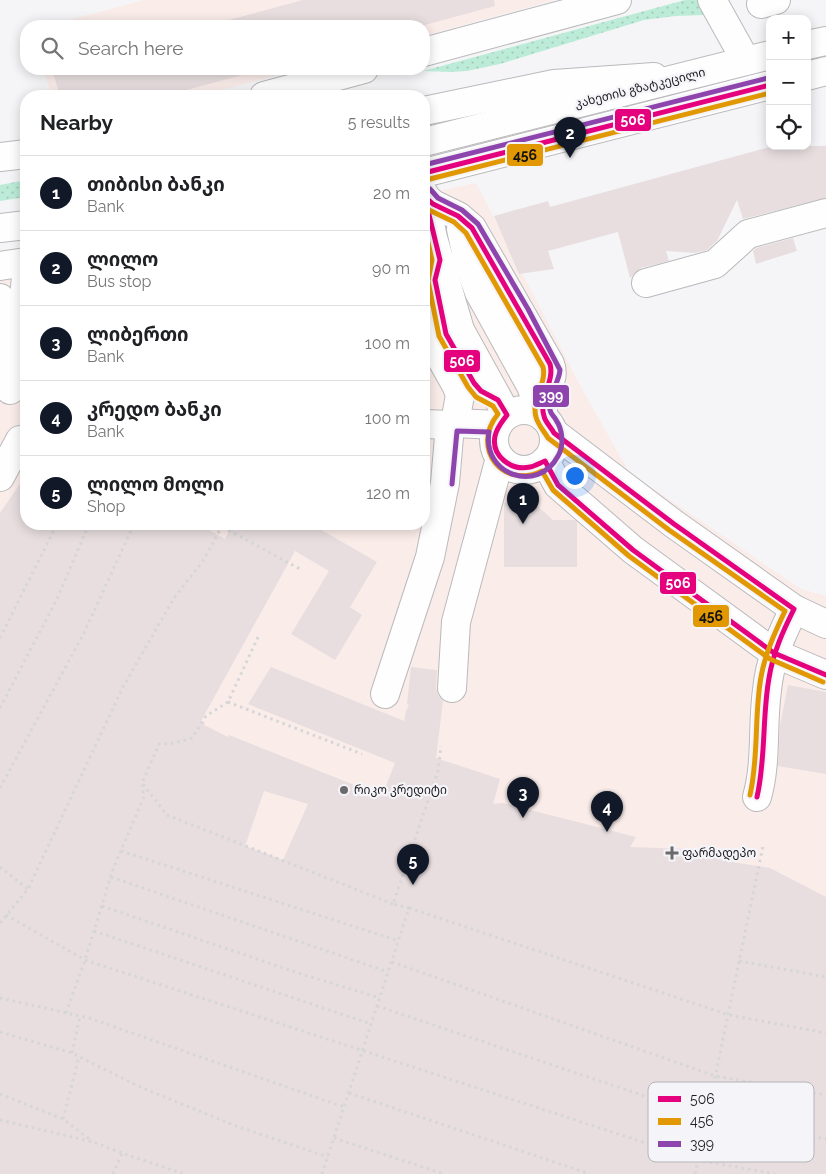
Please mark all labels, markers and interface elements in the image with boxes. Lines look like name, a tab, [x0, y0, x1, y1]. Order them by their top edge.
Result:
map controls	[766, 15, 811, 150]
button: +	[766, 15, 811, 60]
search box	[20, 20, 430, 75]
icon: search	[38, 34, 66, 62]
text: Search here	[78, 37, 184, 59]
button: −	[766, 60, 811, 105]
street label: კახეთის გზატკეცილი	[573, 65, 707, 112]
button: locate	[766, 105, 811, 150]
line badge: 506	[614, 108, 652, 132]
text: Nearby	[40, 110, 113, 135]
text: 506	[621, 112, 645, 128]
text: 5 results	[348, 113, 410, 132]
pin: 2	[554, 117, 586, 158]
line badge: 456	[506, 143, 544, 167]
text: 456	[513, 147, 537, 163]
text: თიბისი ბანკი	[87, 173, 225, 195]
text: 1	[52, 184, 60, 203]
text: 20 m	[373, 184, 410, 203]
text: Bank	[87, 197, 124, 216]
text: ლილო	[87, 248, 158, 270]
text: 2	[51, 259, 61, 278]
text: 90 m	[372, 259, 410, 278]
text: Bus stop	[87, 272, 151, 291]
text: ლიბერთი	[87, 323, 189, 345]
text: 3	[52, 334, 60, 353]
text: 100 m	[365, 334, 410, 353]
text: Bank	[87, 347, 124, 366]
line badge: 506	[443, 349, 481, 373]
text: 506	[450, 353, 474, 369]
line badge: 399	[532, 384, 570, 408]
text: 399	[539, 388, 563, 404]
text: კრედო ბანკი	[87, 398, 222, 420]
text: 4	[51, 409, 61, 428]
text: 100 m	[365, 409, 410, 428]
text: Bank	[87, 422, 124, 441]
your location	[562, 463, 588, 489]
text: ლილო მოლი	[87, 473, 224, 495]
pin: 1	[507, 483, 539, 524]
text: 5	[52, 484, 60, 503]
text: 120 m	[366, 484, 410, 503]
text: Shop	[87, 497, 125, 516]
line badge: 506	[659, 571, 697, 595]
text: 506	[666, 575, 690, 591]
line badge: 456	[692, 604, 730, 628]
text: 456	[699, 608, 723, 624]
pin: 3	[507, 777, 539, 818]
place label: რიკო კრედიტი	[354, 783, 447, 798]
marker: რიკო კრედიტი	[338, 784, 350, 796]
pin: 4	[591, 791, 623, 832]
pin: 5	[397, 844, 429, 885]
place label: ფარმადეპო	[682, 846, 756, 861]
marker: ფარმადეპო	[666, 847, 678, 859]
legend	[648, 1082, 814, 1162]
text: 506	[690, 1091, 715, 1107]
text: 456	[690, 1113, 714, 1129]
text: 399	[690, 1136, 714, 1152]

